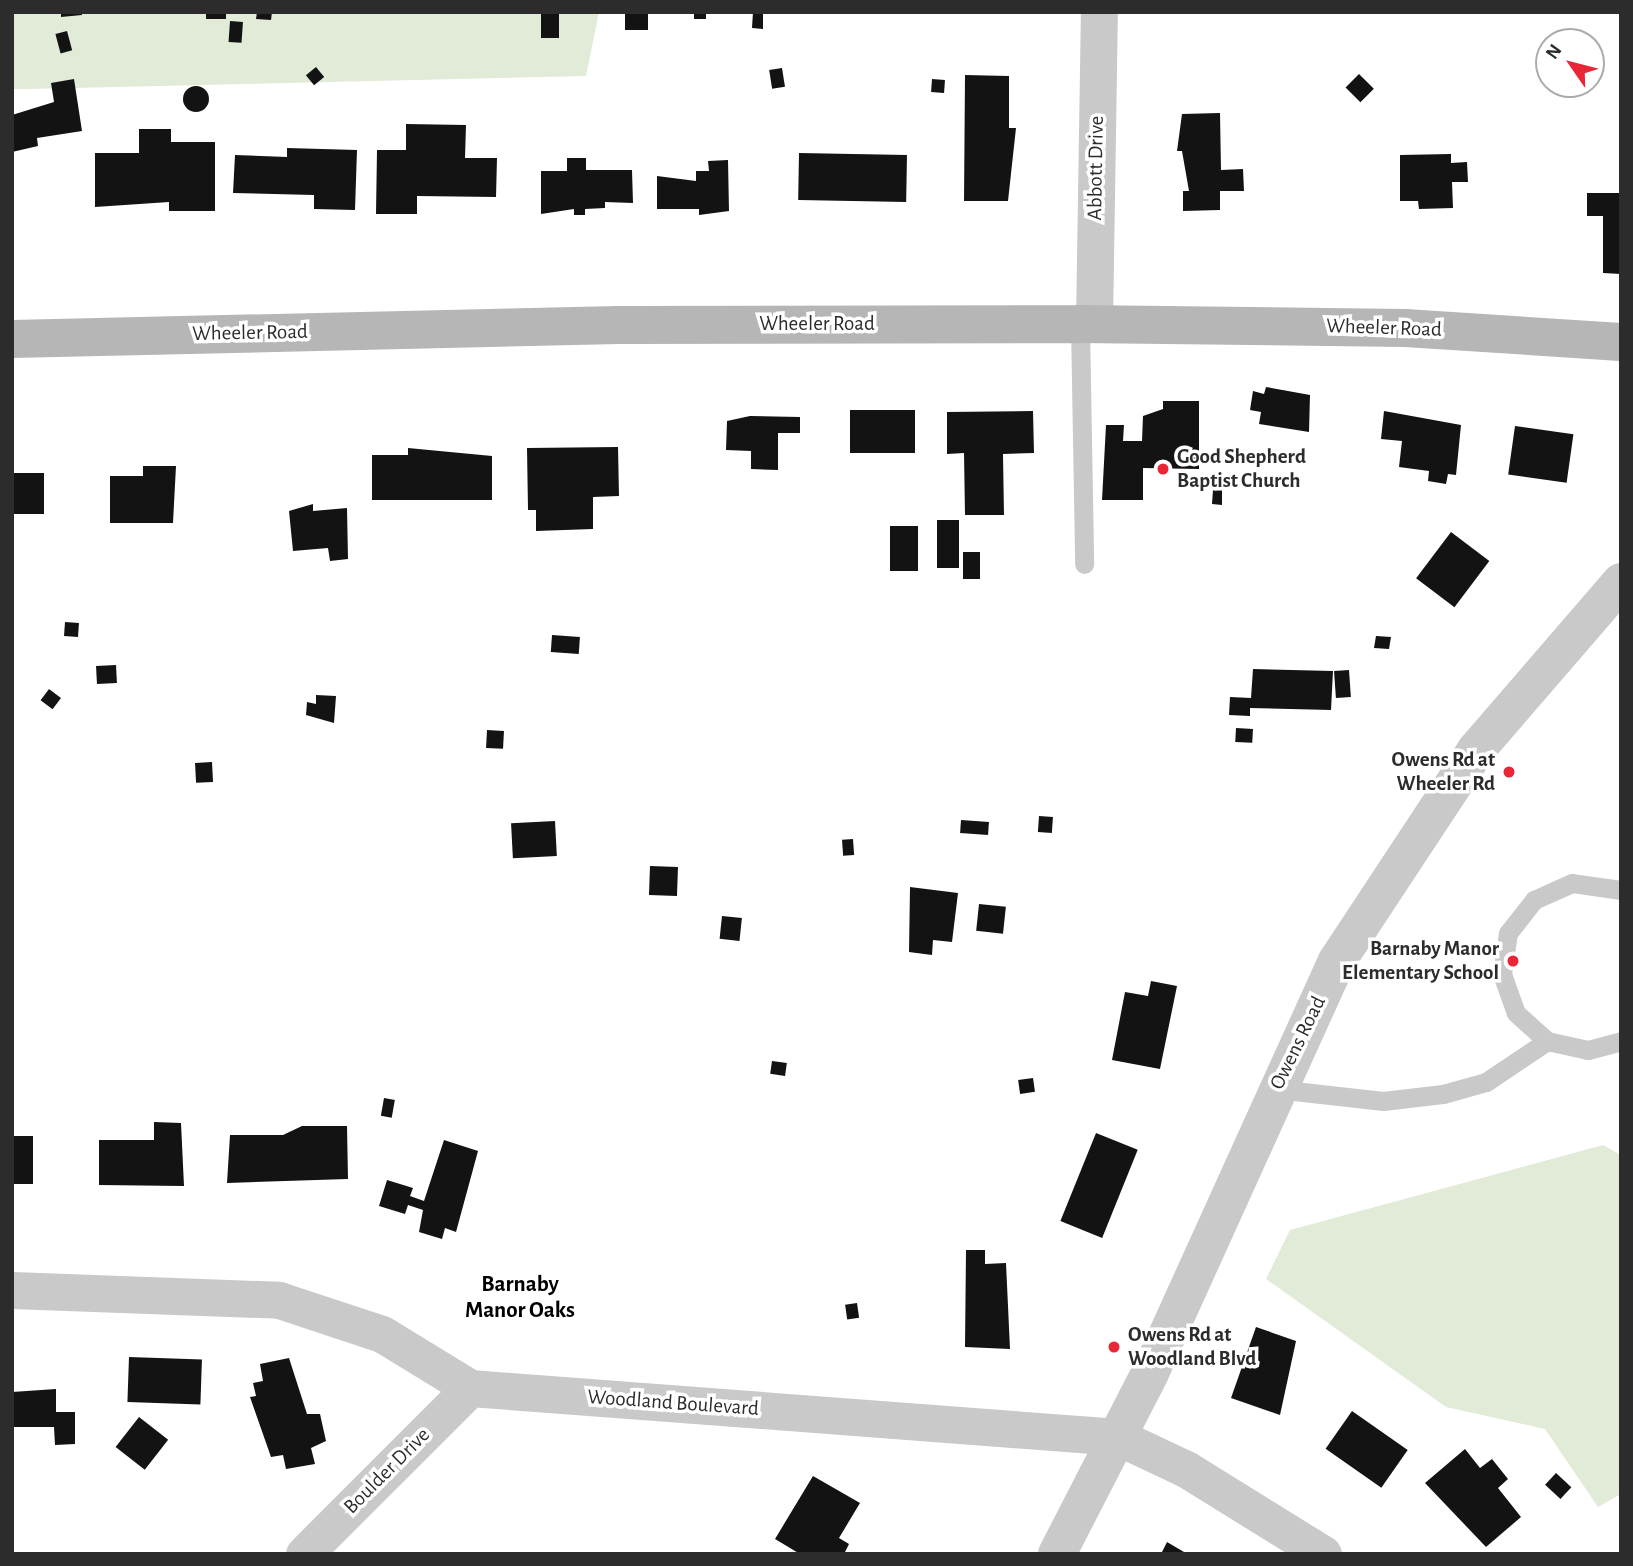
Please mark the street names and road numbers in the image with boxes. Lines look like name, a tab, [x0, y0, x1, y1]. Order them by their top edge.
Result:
street label: Abbott Drive	[1082, 115, 1110, 221]
street label: Wheeler Road	[759, 311, 875, 337]
street label: Wheeler Road	[1326, 313, 1442, 343]
street label: Wheeler Road	[192, 319, 308, 347]
street label: Owens Road	[1265, 992, 1331, 1094]
street label: Woodland Boulevard	[586, 1384, 760, 1422]
street label: Boulder Drive	[339, 1423, 435, 1519]

